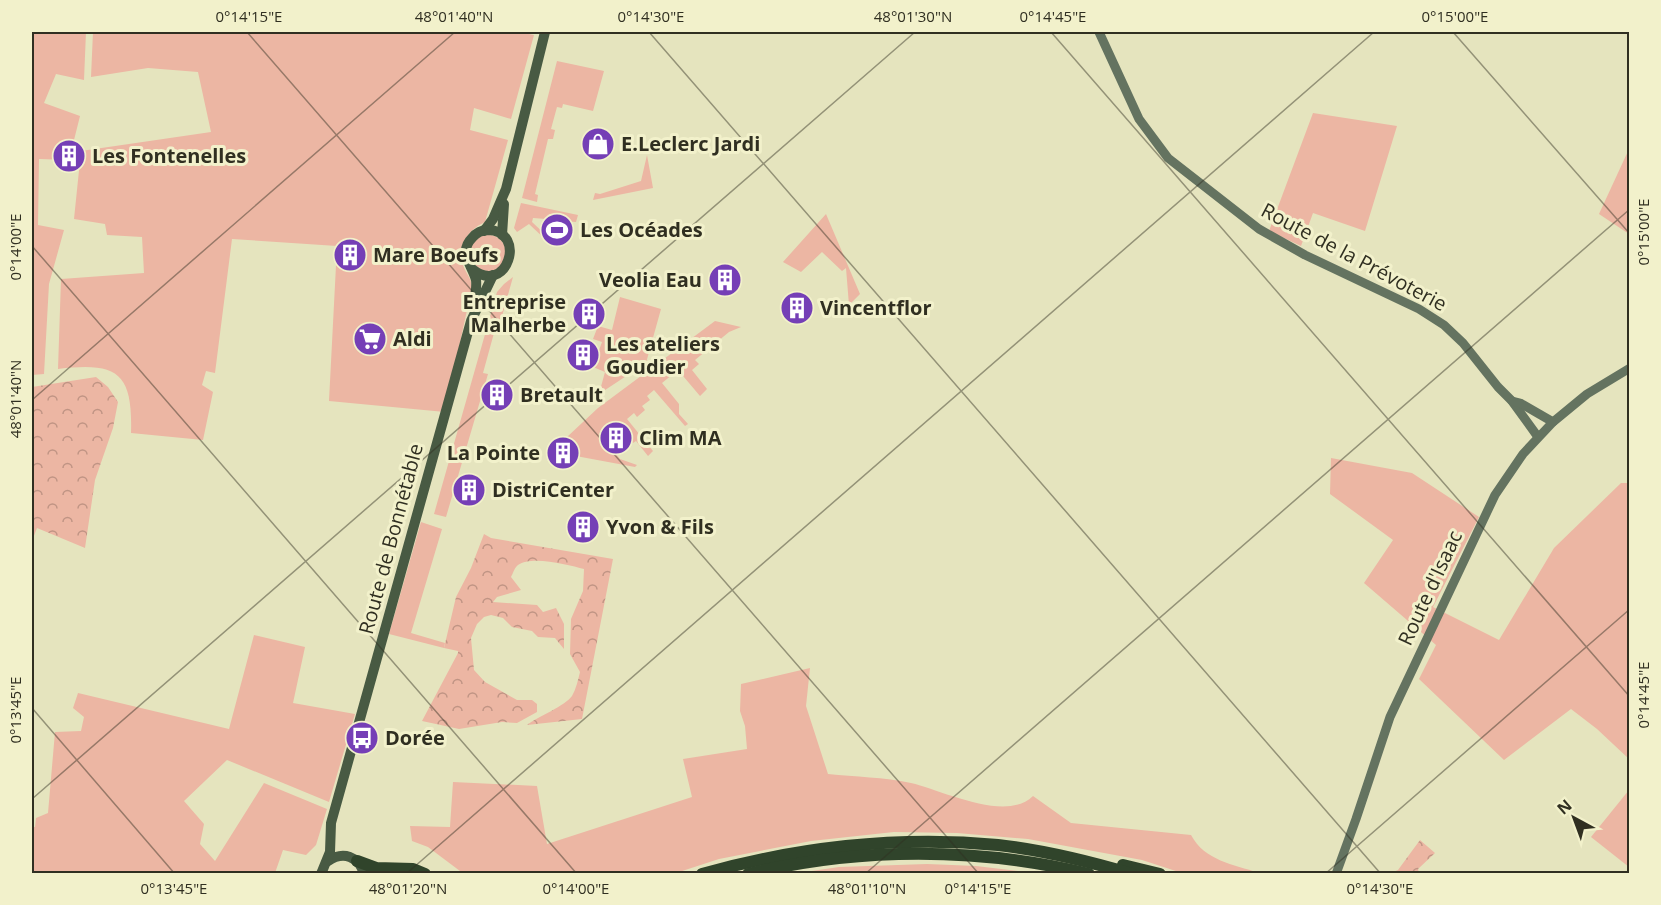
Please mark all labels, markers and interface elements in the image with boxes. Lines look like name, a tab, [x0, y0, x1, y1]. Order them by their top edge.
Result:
text: 0°14'15"E	[216, 6, 282, 26]
text: 48°01'40"N	[415, 6, 493, 26]
text: 0°14'30"E	[618, 6, 684, 26]
text: 48°01'30"N	[874, 6, 952, 26]
text: 0°14'45"E	[1020, 6, 1086, 26]
text: 0°15'00"E	[1422, 6, 1488, 26]
shop icon: E.Leclerc Jardi	[580, 126, 616, 162]
place label: E.Leclerc Jardi	[621, 130, 760, 157]
building icon: Les Fontenelles	[51, 138, 87, 174]
place label: Les Fontenelles	[92, 142, 246, 169]
street label: Route de la Prévoterie	[1257, 196, 1452, 317]
text: 0°15'00"E	[1633, 199, 1653, 265]
sports icon: Les Océades	[539, 212, 575, 248]
text: 0°14'00"E	[5, 214, 25, 280]
place label: Les Océades	[580, 216, 703, 243]
building icon: Mare Boeufs	[332, 237, 368, 273]
place label: Mare Boeufs	[373, 241, 499, 268]
building icon: Veolia Eau	[707, 262, 743, 298]
place label: Veolia Eau	[599, 266, 702, 293]
place label: Entreprise Malherbe	[462, 288, 566, 338]
building icon: Vincentflor	[779, 290, 815, 326]
place label: Vincentflor	[820, 294, 931, 321]
building icon: Entreprise Malherbe	[571, 296, 607, 332]
supermarket icon: Aldi	[352, 321, 388, 357]
place label: Aldi	[393, 325, 432, 352]
place label: Les ateliers Goudier	[606, 330, 720, 380]
building icon: Les ateliers Goudier	[565, 337, 601, 373]
text: 48°01'40"N	[5, 360, 25, 438]
building icon: Bretault	[479, 377, 515, 413]
place label: Bretault	[520, 381, 603, 408]
building icon: Clim MA	[598, 420, 634, 456]
place label: Clim MA	[639, 424, 722, 451]
building icon: La Pointe	[545, 435, 581, 471]
place label: La Pointe	[447, 439, 540, 466]
street label: Route de Bonnétable	[352, 441, 429, 637]
building icon: DistriCenter	[451, 472, 487, 508]
place label: DistriCenter	[492, 476, 614, 503]
building icon: Yvon & Fils	[565, 509, 601, 545]
place label: Yvon & Fils	[606, 513, 714, 540]
street label: Route d'Isaac	[1391, 526, 1468, 650]
text: 0°14'45"E	[1633, 662, 1653, 728]
text: 0°13'45"E	[5, 677, 25, 743]
bus stop icon: Dorée	[344, 720, 380, 756]
place label: Dorée	[385, 724, 445, 751]
north arrow	[1544, 788, 1604, 848]
text: N	[1552, 794, 1576, 819]
text: 0°13'45"E	[141, 878, 207, 898]
text: 48°01'20"N	[369, 878, 447, 898]
text: 0°14'00"E	[543, 878, 609, 898]
text: 48°01'10"N	[828, 878, 906, 898]
text: 0°14'15"E	[945, 878, 1011, 898]
text: 0°14'30"E	[1347, 878, 1413, 898]

